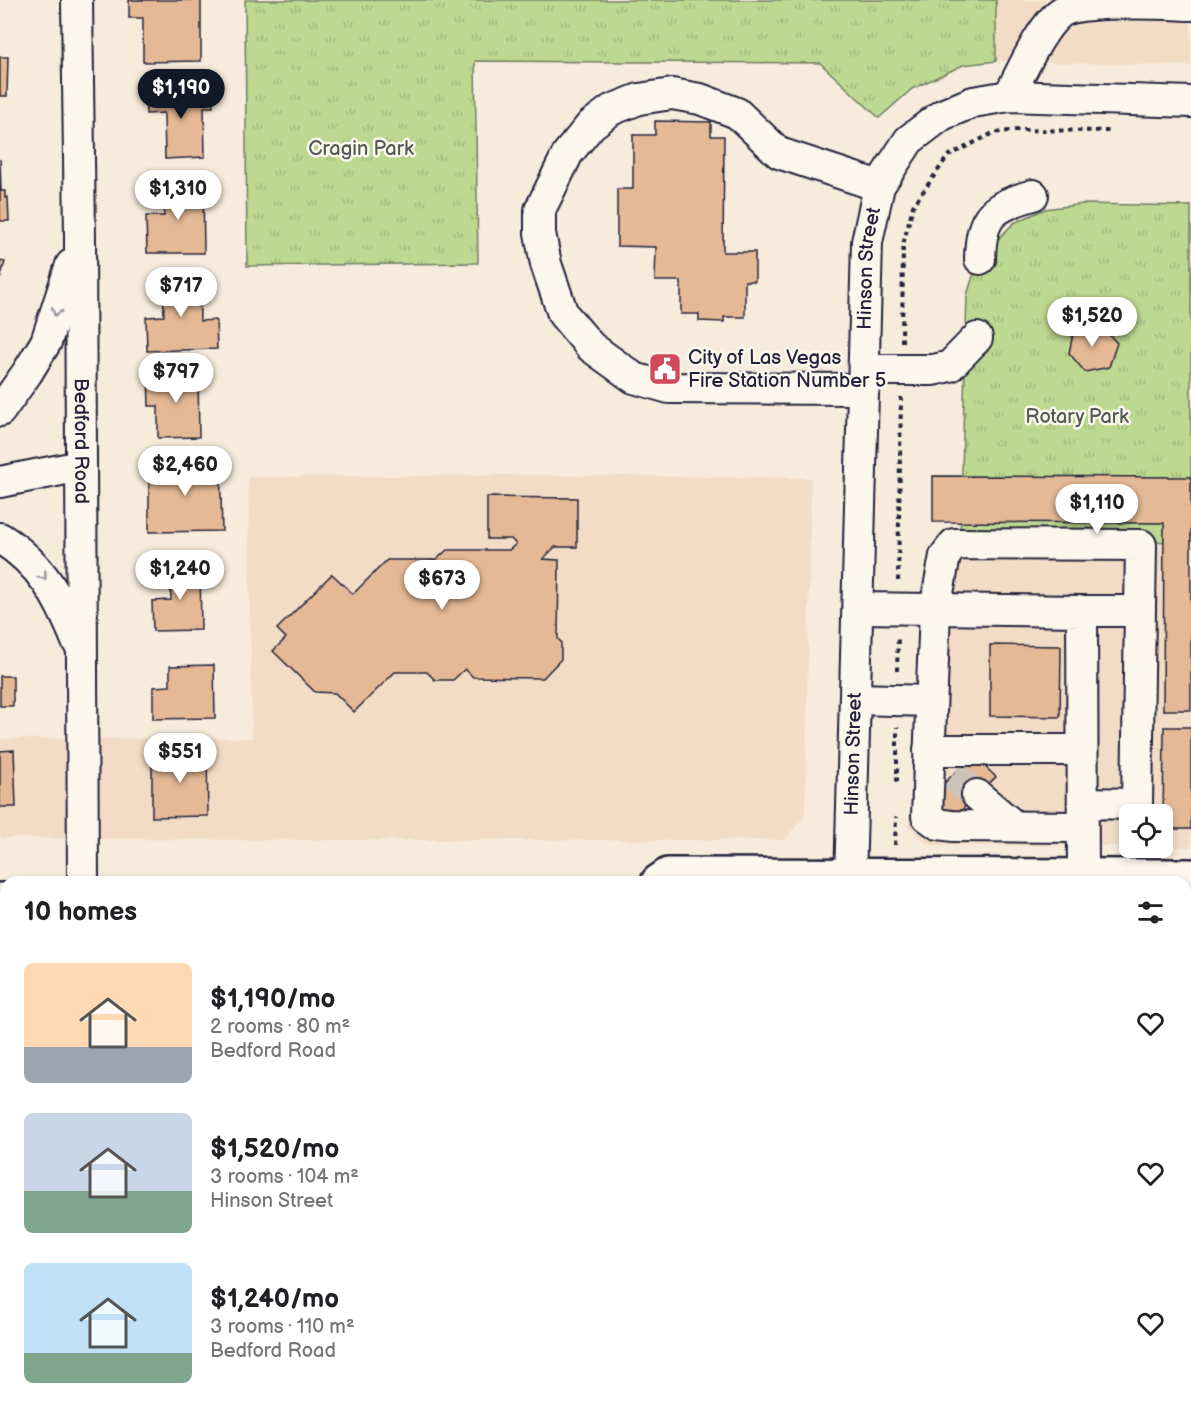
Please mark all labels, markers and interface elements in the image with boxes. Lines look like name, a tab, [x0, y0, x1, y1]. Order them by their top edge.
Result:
pin: $1,190	[132, 69, 230, 120]
text: $1,190	[152, 76, 210, 100]
park label: Cragin Park	[308, 137, 414, 161]
pin: $1,310	[129, 170, 227, 221]
text: $1,310	[149, 177, 207, 201]
street label: Hinson Street	[853, 205, 886, 330]
pin: $717	[145, 267, 217, 318]
text: $717	[159, 274, 203, 298]
pin: $1,520	[1043, 297, 1141, 348]
text: $1,520	[1061, 304, 1123, 328]
one-way arrow	[51, 306, 64, 317]
place label: City of Las Vegas Fire Station Number 5	[688, 346, 886, 393]
public building icon: City of Las Vegas Fire Station Number 5	[647, 351, 683, 387]
pin: $797	[140, 353, 212, 404]
text: $797	[153, 360, 199, 384]
street label: Bedford Road	[69, 378, 93, 504]
park label: Rotary Park	[1025, 405, 1129, 429]
pin: $2,460	[136, 446, 234, 497]
text: $2,460	[152, 453, 218, 477]
pin: $1,110	[1048, 484, 1146, 535]
text: $1,110	[1069, 491, 1125, 515]
pin: $1,240	[131, 550, 229, 601]
text: $1,240	[149, 557, 211, 581]
pin: $673	[406, 560, 478, 611]
text: $673	[418, 567, 466, 591]
one-way arrow	[36, 569, 47, 580]
street label: Hinson Street	[840, 692, 867, 816]
pin: $551	[144, 733, 216, 784]
text: $551	[158, 740, 202, 764]
map controls	[1119, 804, 1173, 858]
button: locate	[1119, 804, 1173, 858]
icon: filters	[1134, 896, 1167, 929]
text: 10 homes	[24, 897, 137, 928]
text: $1,190/mo	[210, 984, 335, 1015]
icon: home	[72, 987, 144, 1059]
icon: heart	[1134, 1007, 1167, 1040]
text: 2 rooms · 80 m²	[210, 1015, 350, 1039]
text: Bedford Road	[210, 1039, 336, 1063]
text: $1,520/mo	[210, 1134, 339, 1165]
icon: home	[72, 1137, 144, 1209]
icon: heart	[1134, 1157, 1167, 1190]
text: 3 rooms · 104 m²	[210, 1165, 359, 1189]
text: Hinson Street	[210, 1189, 333, 1213]
text: $1,240/mo	[210, 1284, 339, 1315]
icon: home	[72, 1287, 144, 1359]
icon: heart	[1134, 1307, 1167, 1340]
text: 3 rooms · 110 m²	[210, 1315, 355, 1339]
text: Bedford Road	[210, 1339, 336, 1363]

